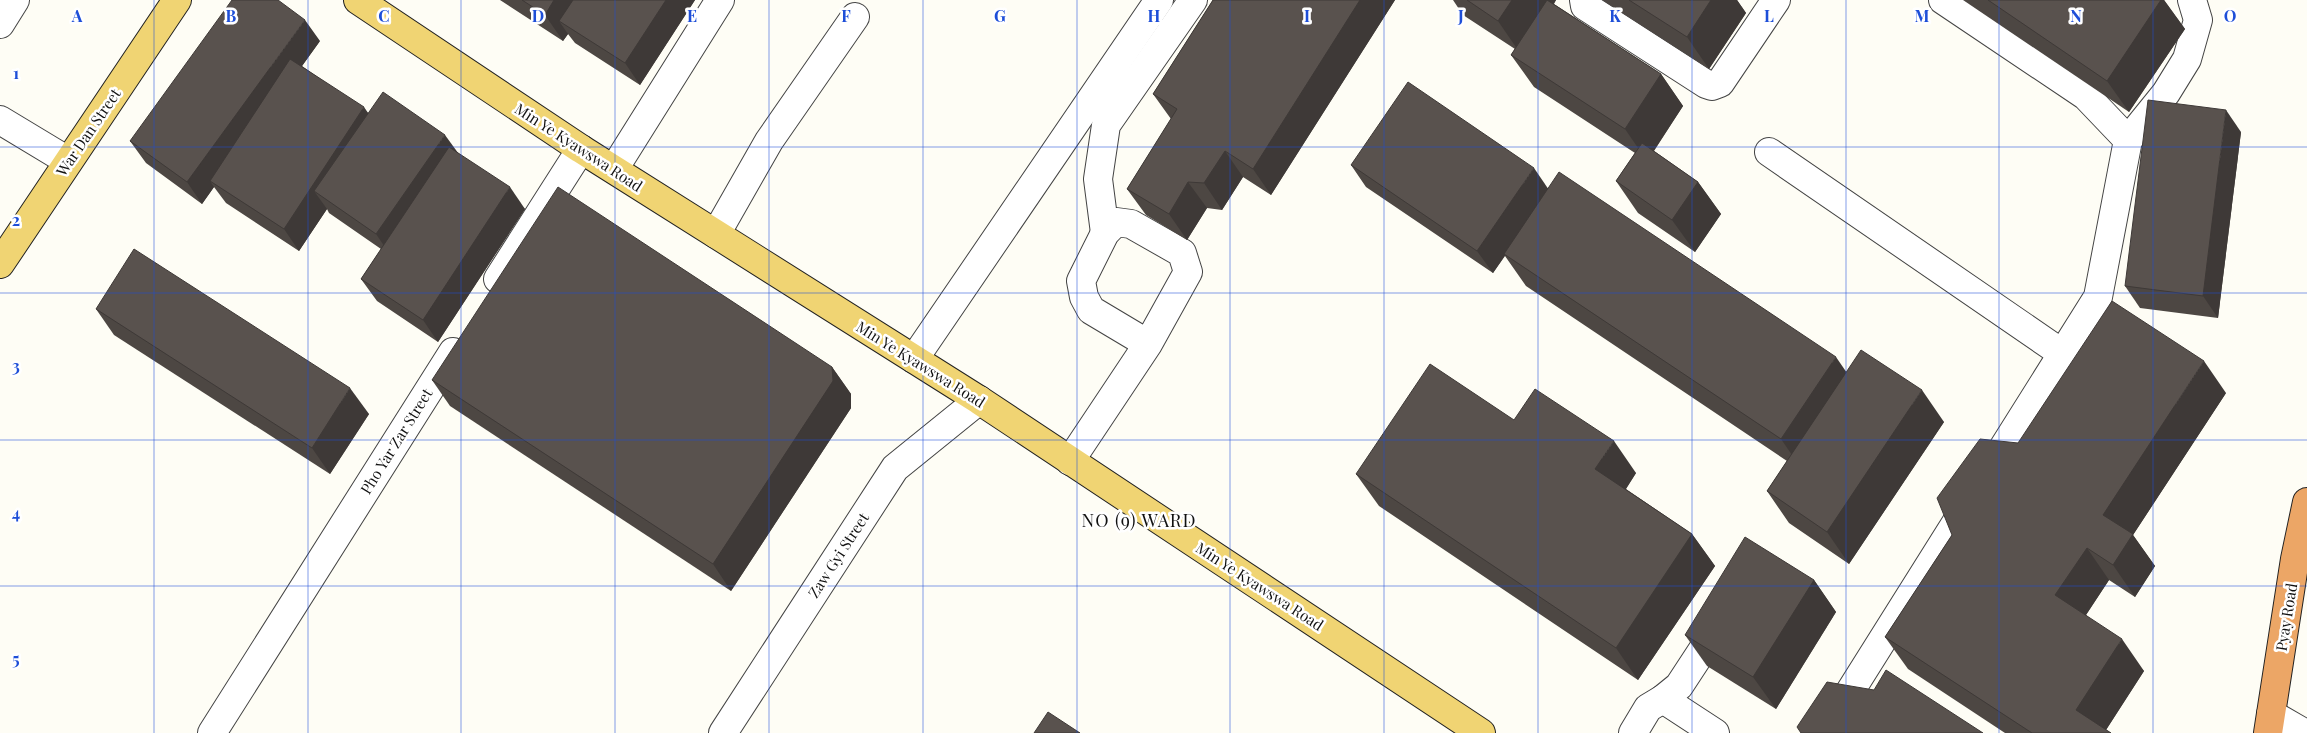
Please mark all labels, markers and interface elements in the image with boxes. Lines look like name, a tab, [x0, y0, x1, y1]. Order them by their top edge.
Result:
text: A	[71, 5, 83, 26]
text: B	[226, 5, 237, 26]
text: C	[378, 5, 390, 26]
text: D	[532, 5, 544, 26]
text: E	[687, 5, 697, 26]
text: F	[841, 5, 851, 26]
text: G	[994, 5, 1006, 26]
text: H	[1148, 5, 1161, 26]
text: I	[1304, 5, 1310, 26]
text: J	[1457, 5, 1464, 26]
text: K	[1609, 5, 1621, 26]
text: L	[1764, 5, 1774, 26]
text: M	[1915, 5, 1930, 26]
text: N	[2070, 5, 2082, 26]
text: O	[2224, 5, 2236, 26]
text: 1	[13, 62, 19, 83]
street label: War Dan Street	[51, 84, 125, 181]
street label: Min Ye Kyawswa Road	[511, 98, 647, 196]
text: 2	[12, 209, 20, 230]
street label: Min Ye Kyawswa Road	[853, 316, 989, 412]
text: 3	[12, 355, 20, 376]
street label: Pho Yar Zar Street	[355, 384, 437, 498]
text: 4	[12, 502, 20, 523]
street label: Zaw Gyi Street	[803, 508, 873, 601]
district label: NO (9) WARD	[1082, 508, 1196, 532]
street label: Min Ye Kyawswa Road	[1192, 537, 1328, 635]
street label: Pyay Road	[2271, 581, 2301, 652]
text: 5	[12, 648, 20, 669]

